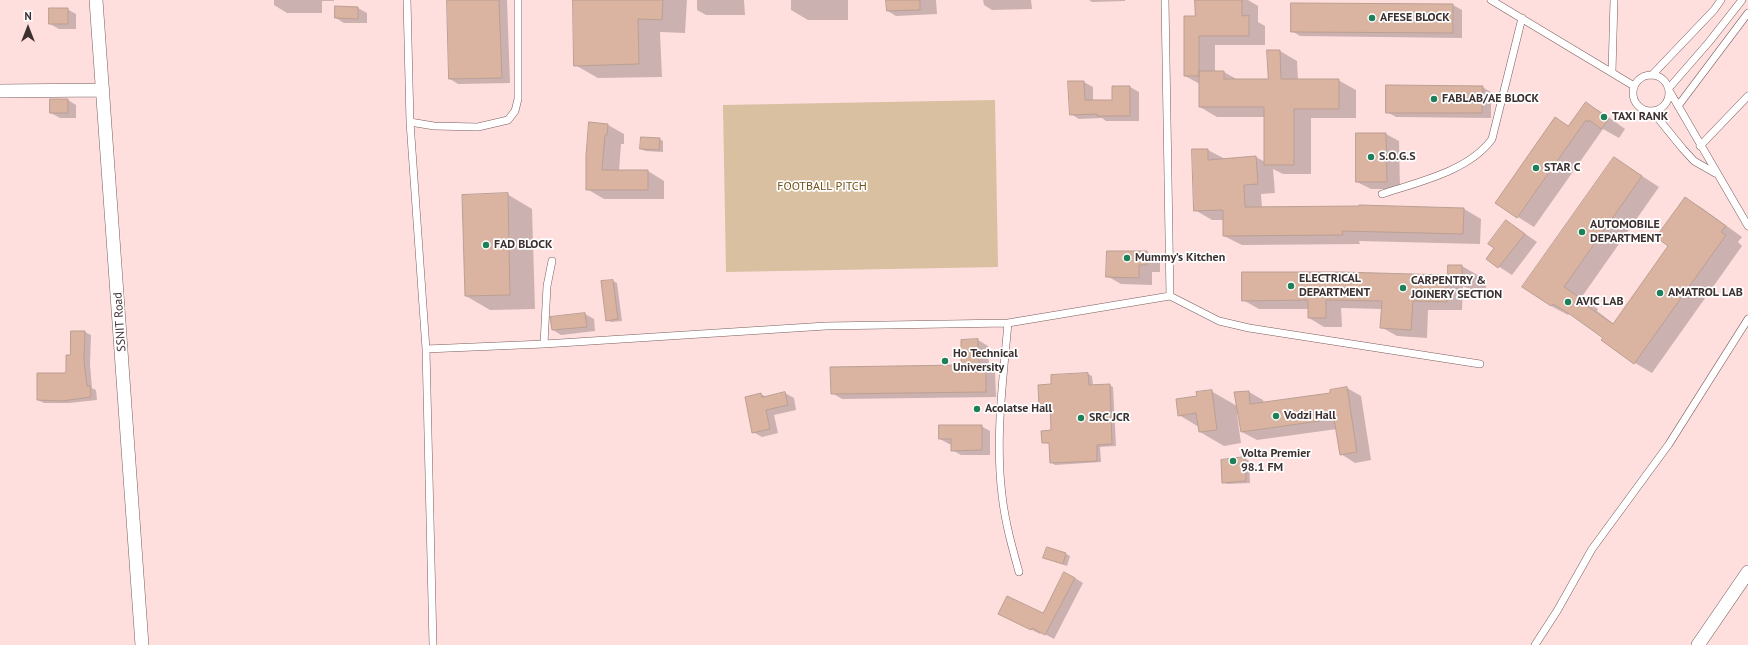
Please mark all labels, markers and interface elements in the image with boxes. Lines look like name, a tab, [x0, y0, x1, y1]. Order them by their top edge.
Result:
north arrow	[8, 8, 48, 48]
text: N	[24, 9, 32, 23]
place label: AFESE BLOCK	[1380, 11, 1450, 25]
marker: AFESE BLOCK	[1367, 13, 1377, 23]
place label: FABLAB/AE BLOCK	[1442, 92, 1539, 106]
marker: FABLAB/AE BLOCK	[1429, 94, 1439, 104]
place label: TAXI RANK	[1612, 110, 1668, 124]
marker: TAXI RANK	[1599, 112, 1609, 122]
place label: S.O.G.S	[1379, 150, 1416, 164]
marker: S.O.G.S	[1366, 152, 1376, 162]
place label: STAR C	[1544, 161, 1580, 175]
marker: STAR C	[1531, 163, 1541, 173]
park label: FOOTBALL PITCH	[777, 180, 867, 194]
place label: AUTOMOBILE DEPARTMENT	[1590, 218, 1661, 246]
marker: AUTOMOBILE DEPARTMENT	[1577, 227, 1587, 237]
place label: FAD BLOCK	[494, 238, 552, 252]
marker: FAD BLOCK	[481, 240, 491, 250]
place label: Mummy’s Kitchen	[1135, 251, 1225, 265]
marker: Mummy’s Kitchen	[1122, 253, 1132, 263]
place label: ELECTRICAL DEPARTMENT	[1299, 272, 1370, 300]
place label: CARPENTRY & JOINERY SECTION	[1411, 274, 1502, 302]
marker: ELECTRICAL DEPARTMENT	[1286, 281, 1296, 291]
marker: CARPENTRY & JOINERY SECTION	[1398, 283, 1408, 293]
place label: AMATROL LAB	[1668, 286, 1743, 300]
marker: AMATROL LAB	[1655, 288, 1665, 298]
street label: SSNIT Road	[111, 292, 129, 352]
place label: AVIC LAB	[1576, 295, 1623, 309]
marker: AVIC LAB	[1563, 297, 1573, 307]
place label: Ho Technical University	[953, 347, 1018, 375]
marker: Ho Technical University	[940, 356, 950, 366]
place label: Acolatse Hall	[985, 402, 1052, 416]
marker: Acolatse Hall	[972, 404, 982, 414]
place label: Vodzi Hall	[1284, 409, 1336, 423]
place label: SRC JCR	[1089, 411, 1130, 425]
marker: Vodzi Hall	[1271, 411, 1281, 421]
marker: SRC JCR	[1076, 413, 1086, 423]
place label: Volta Premier 98.1 FM	[1241, 447, 1311, 475]
marker: Volta Premier 98.1 FM	[1228, 456, 1238, 466]

